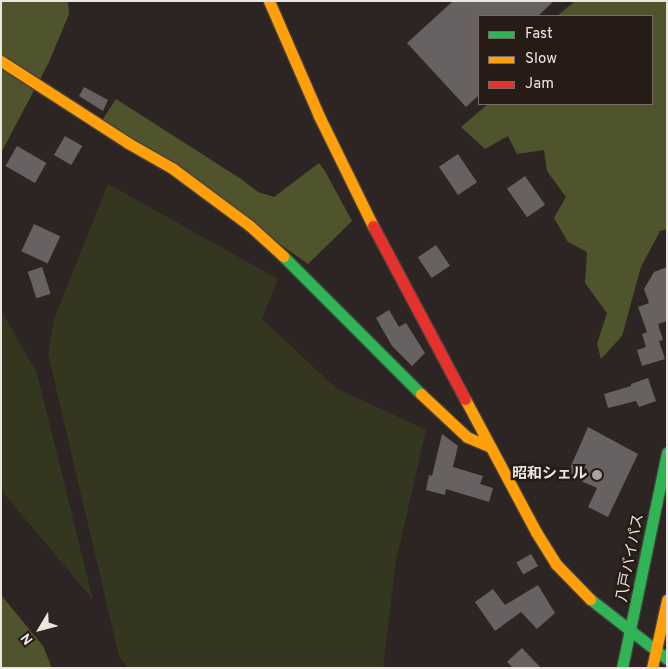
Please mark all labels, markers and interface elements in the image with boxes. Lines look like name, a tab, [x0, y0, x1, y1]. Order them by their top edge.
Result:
legend	[478, 15, 653, 105]
text: Fast	[525, 25, 553, 44]
text: Slow	[525, 50, 557, 69]
text: Jam	[525, 75, 554, 94]
place label: 昭和シェル	[512, 466, 587, 484]
marker: 昭和シェル	[591, 469, 603, 481]
street label: 八戸バイパス	[614, 512, 648, 604]
north arrow	[15, 604, 65, 654]
text: N	[18, 629, 37, 647]

